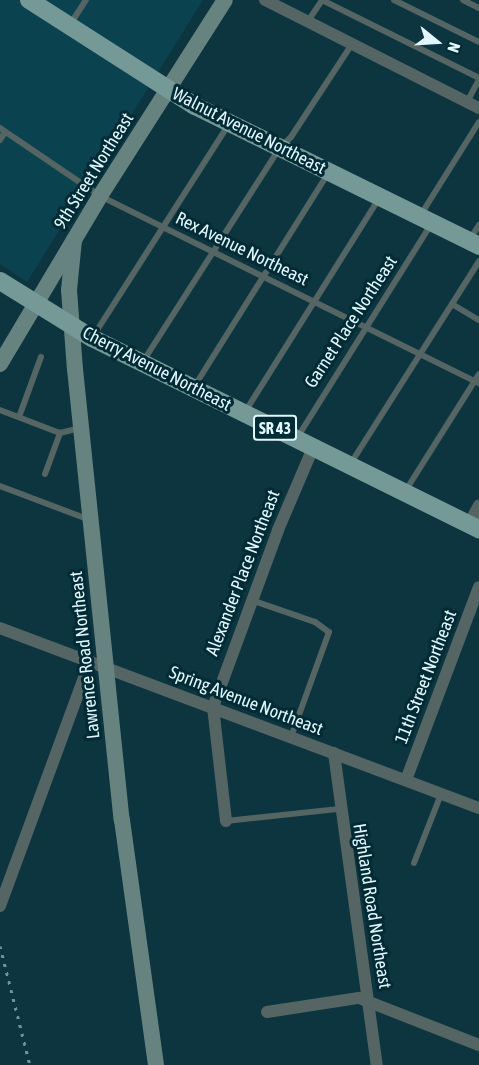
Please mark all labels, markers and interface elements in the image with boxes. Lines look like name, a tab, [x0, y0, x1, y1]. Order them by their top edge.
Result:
north arrow	[407, 12, 467, 72]
text: N	[444, 40, 464, 55]
street label: Walnut Avenue Northeast	[169, 83, 329, 179]
street label: 9th Street Northeast	[50, 109, 138, 233]
street label: Rex Avenue Northeast	[172, 207, 312, 291]
street label: Garnet Place Northeast	[300, 252, 402, 392]
street label: Cherry Avenue Northeast	[79, 322, 235, 416]
road number: SR 43	[252, 415, 298, 441]
street label: Alexander Place Northeast	[201, 487, 285, 659]
street label: Lawrence Road Northeast	[65, 570, 105, 740]
street label: 11th Street Northeast	[391, 607, 461, 747]
street label: Spring Avenue Northeast	[166, 662, 326, 740]
street label: Highland Road Northeast	[348, 822, 396, 990]

